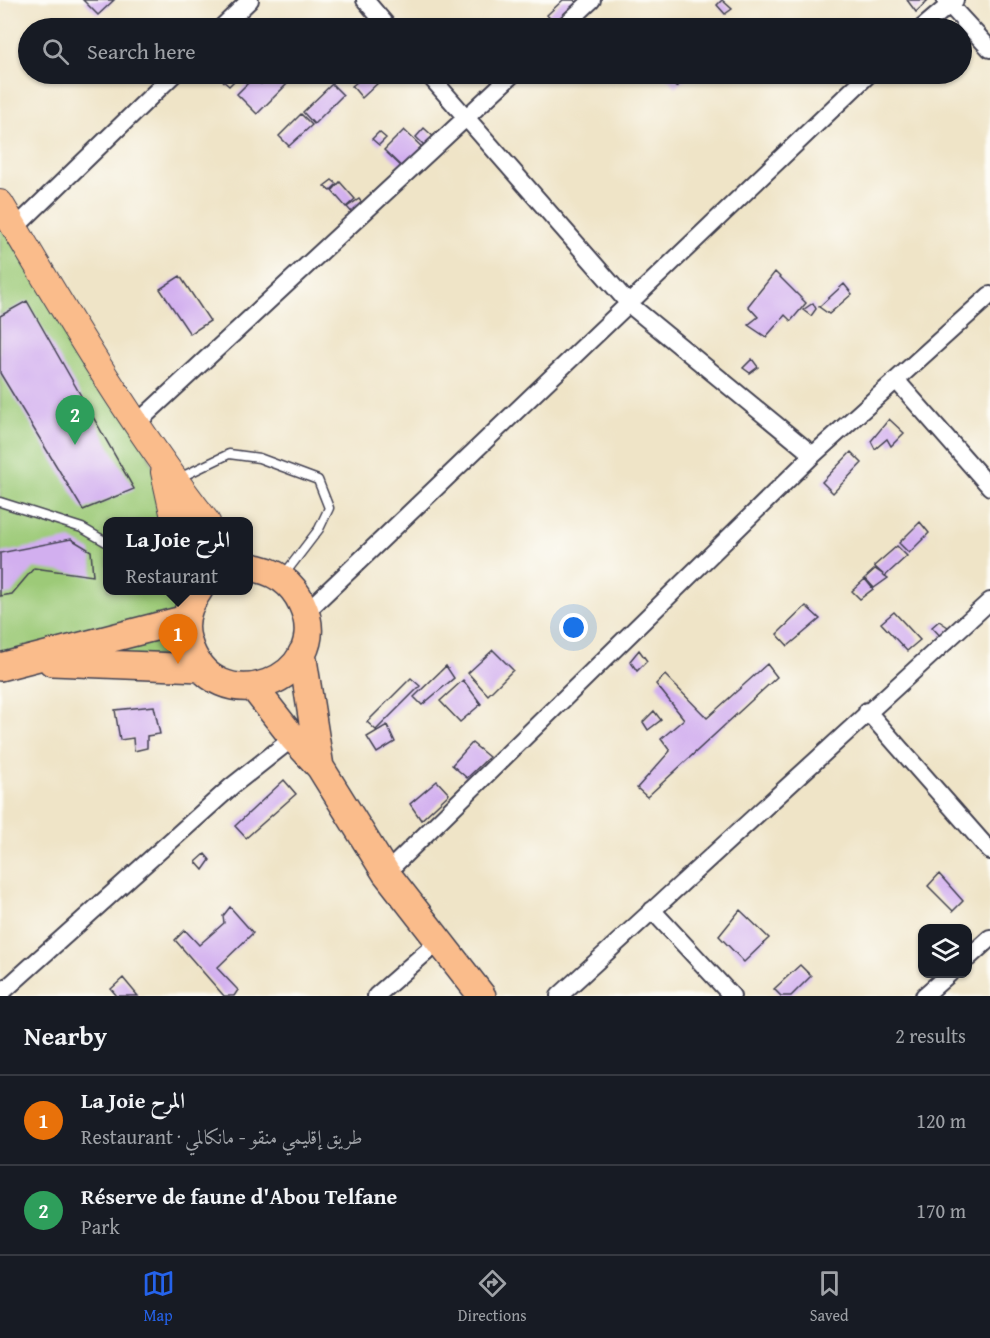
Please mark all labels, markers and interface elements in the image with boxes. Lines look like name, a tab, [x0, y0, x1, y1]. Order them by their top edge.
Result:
search box	[18, 18, 972, 84]
icon: search	[39, 35, 72, 68]
text: Search here	[87, 35, 196, 67]
pin: 2	[56, 396, 94, 445]
popup	[103, 517, 253, 595]
text: La Joie المرح	[126, 523, 230, 555]
text: Restaurant	[126, 561, 218, 590]
your location	[559, 613, 588, 642]
pin: 1	[158, 614, 198, 664]
map controls	[918, 924, 972, 978]
button: layers	[918, 924, 972, 978]
text: Nearby	[24, 1016, 107, 1055]
text: 2 results	[895, 1021, 966, 1050]
text: La Joie المرح	[81, 1084, 185, 1116]
text: 1	[38, 1106, 49, 1135]
text: 120 m	[916, 1106, 966, 1135]
text: Restaurant · طريق إقليمي منقو - مانكالمي	[81, 1122, 363, 1151]
text: Réserve de faune d'Abou Telfane	[81, 1180, 397, 1212]
text: 2	[38, 1196, 49, 1225]
text: 170 m	[916, 1196, 966, 1225]
text: Park	[81, 1212, 120, 1241]
tab: Map	[142, 1267, 175, 1327]
tab: Directions	[458, 1267, 527, 1327]
tab: Saved	[810, 1267, 848, 1327]

